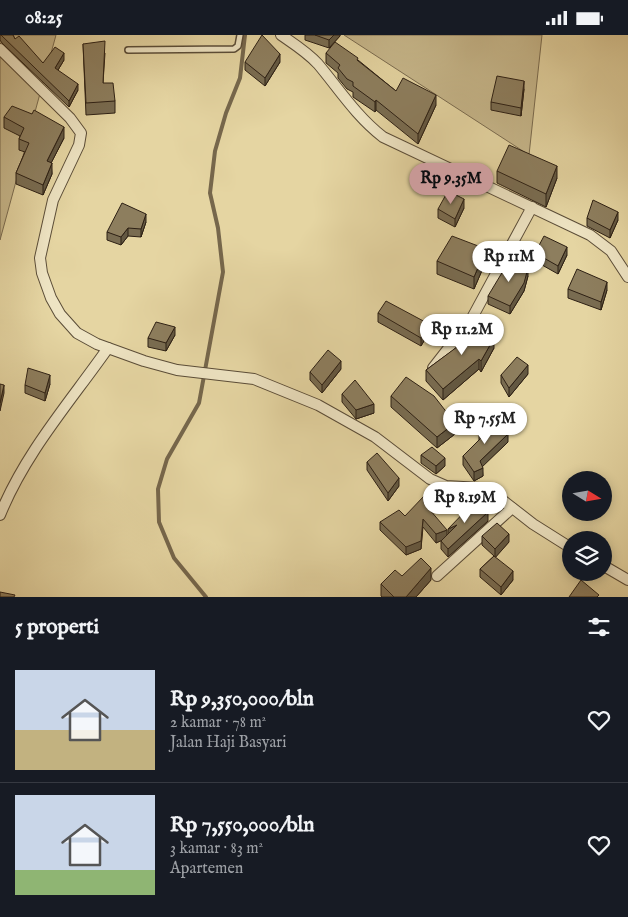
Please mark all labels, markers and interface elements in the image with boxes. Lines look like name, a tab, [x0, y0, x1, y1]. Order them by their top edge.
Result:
text: 08:25	[25, 6, 63, 30]
pin: Rp 9.35M	[399, 163, 503, 205]
text: Rp 9.35M	[420, 169, 482, 189]
pin: Rp 11M	[468, 241, 550, 283]
text: Rp 11M	[483, 247, 535, 267]
pin: Rp 11.2M	[410, 313, 514, 356]
text: Rp 11.2M	[431, 320, 493, 340]
pin: Rp 7.55M	[433, 403, 537, 445]
text: Rp 7.55M	[454, 409, 516, 429]
north arrow	[562, 471, 612, 521]
map controls	[562, 471, 612, 581]
pin: Rp 8.19M	[413, 481, 517, 524]
text: Rp 8.19M	[434, 488, 496, 508]
button: layers	[562, 531, 612, 581]
icon: filters	[585, 613, 613, 641]
text: 5 properti	[15, 614, 99, 641]
text: Rp 9,350,000/bln	[170, 686, 314, 713]
icon: home	[55, 690, 115, 750]
icon: heart	[585, 706, 613, 734]
text: 2 kamar · 78 m²	[170, 713, 266, 733]
text: Jalan Haji Basyari	[170, 733, 287, 753]
text: Rp 7,550,000/bln	[170, 812, 314, 839]
icon: home	[55, 815, 115, 875]
icon: heart	[585, 831, 613, 859]
text: 3 kamar · 83 m²	[170, 839, 263, 859]
text: Apartemen	[170, 859, 243, 879]

